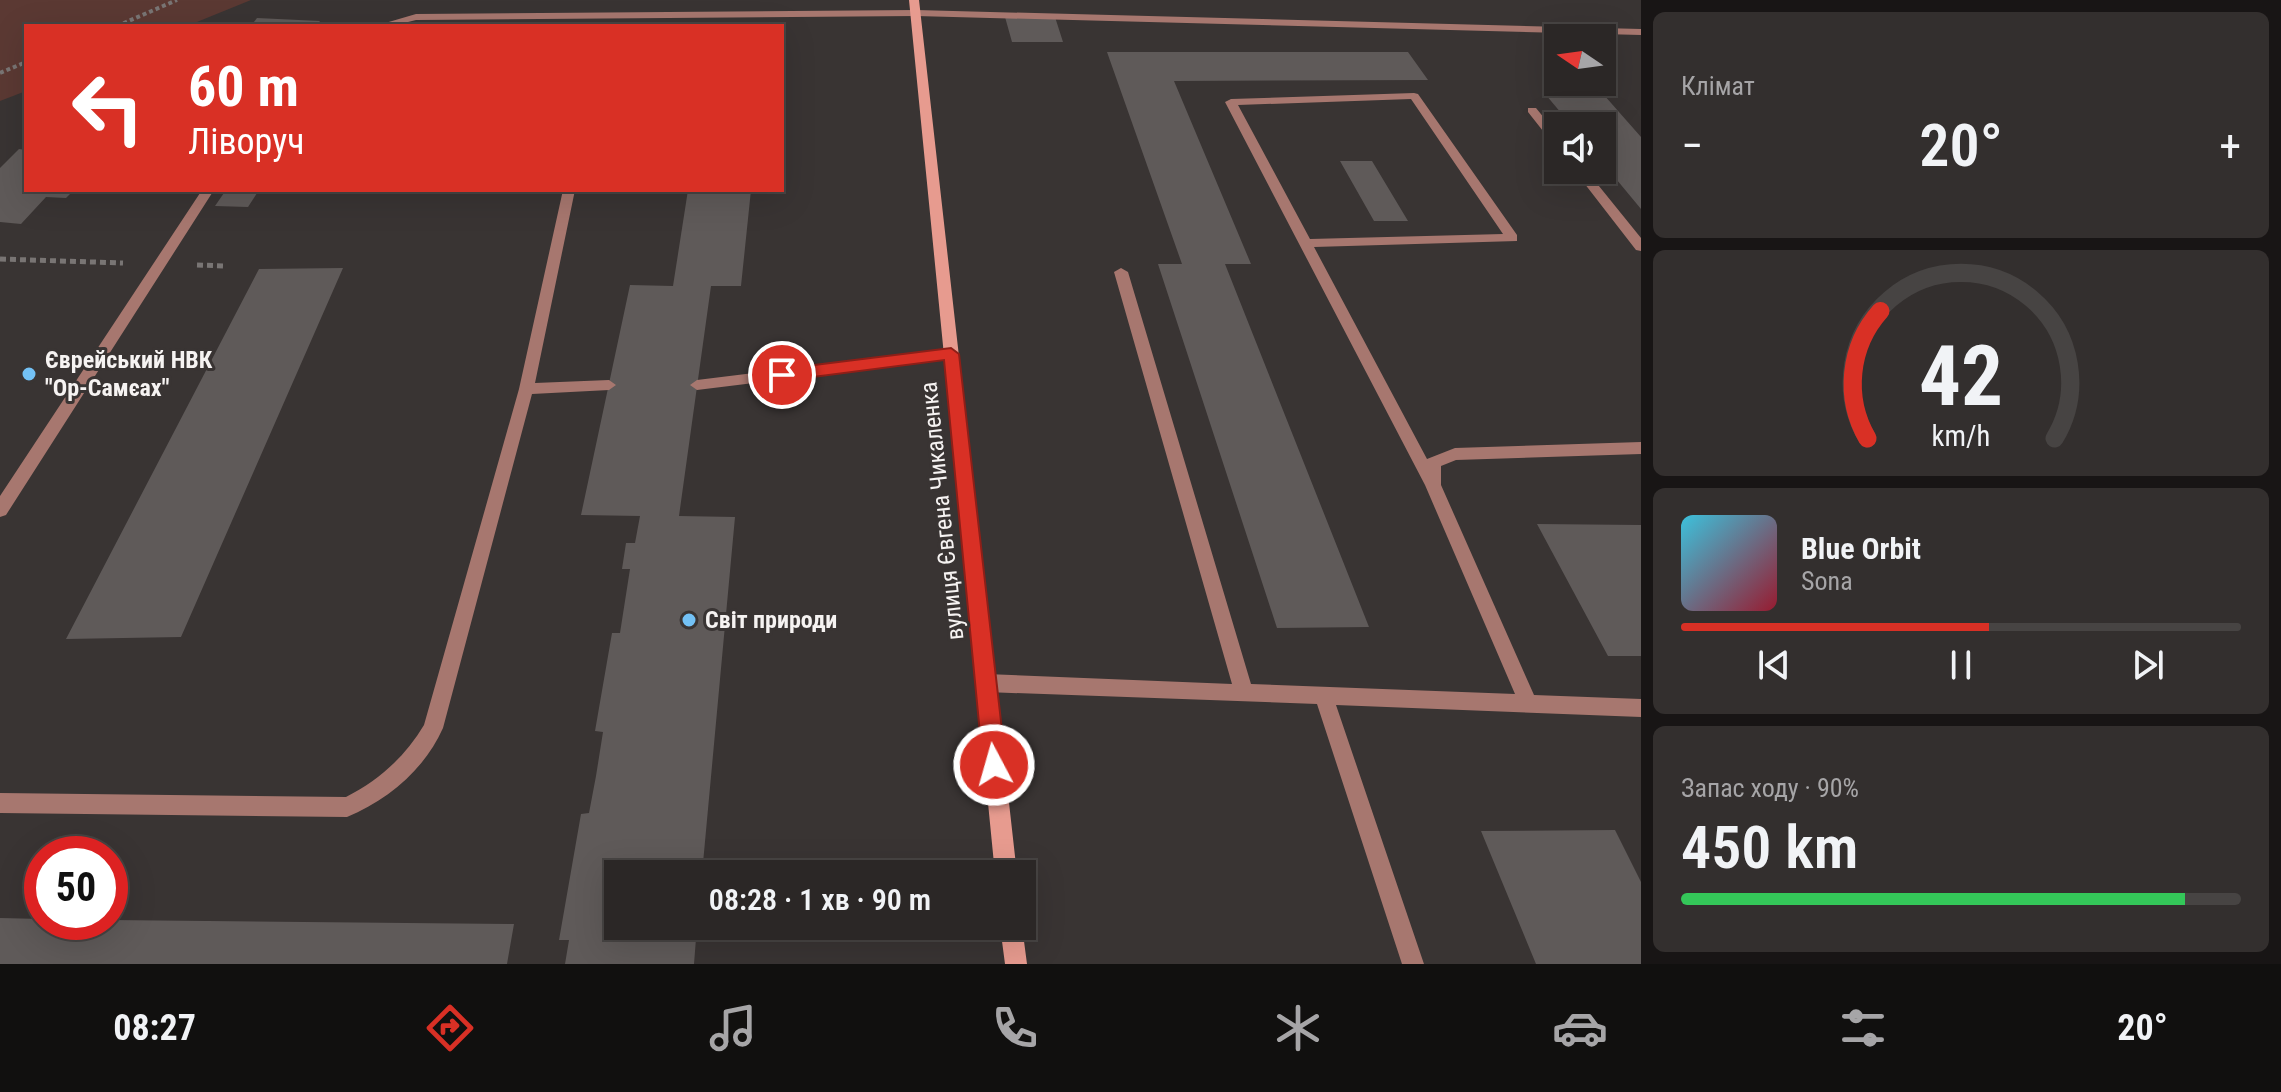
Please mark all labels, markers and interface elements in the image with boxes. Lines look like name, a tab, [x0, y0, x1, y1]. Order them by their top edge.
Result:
north arrow	[1544, 24, 1616, 96]
map controls	[1544, 24, 1616, 184]
text: 60 m	[188, 54, 299, 120]
icon: left	[56, 56, 160, 160]
text: Клімат	[1681, 71, 1755, 101]
text: 20°	[1919, 110, 2003, 181]
button: sound	[1544, 112, 1616, 184]
text: −	[1681, 120, 1703, 172]
text: +	[2219, 120, 2241, 172]
text: Ліворуч	[188, 121, 304, 163]
text: 42	[1919, 328, 2003, 425]
pin	[748, 341, 816, 409]
place label: Єврейський НВК "Ор-Самєах"	[45, 346, 213, 402]
icon: arrive	[760, 353, 804, 397]
marker: Єврейський НВК "Ор-Самєах"	[20, 365, 38, 383]
street label: вулиця Євгена Чикаленка	[915, 380, 969, 642]
text: km/h	[1932, 419, 1990, 453]
text: Blue Orbit	[1801, 531, 1921, 566]
text: Sona	[1801, 566, 1853, 596]
place label: Світ природи	[705, 606, 837, 634]
marker: Світ природи	[680, 611, 698, 629]
icon: previous	[1752, 643, 1796, 687]
icon: pause	[1939, 643, 1983, 687]
icon: next	[2126, 643, 2170, 687]
position arrow	[952, 723, 1036, 807]
text: Запас ходу · 90%	[1681, 773, 1859, 803]
text: 450 km	[1681, 812, 1858, 883]
speed limit sign: 50	[24, 836, 128, 940]
text: 08:28 · 1 хв · 90 m	[709, 882, 931, 917]
icon: directions	[422, 1000, 478, 1056]
icon: music	[705, 1000, 761, 1056]
icon: phone	[987, 1000, 1043, 1056]
icon: climate	[1270, 1000, 1326, 1056]
icon: car	[1552, 1000, 1608, 1056]
icon: filters	[1835, 1000, 1891, 1056]
text: 08:27	[113, 1007, 196, 1049]
text: 20°	[2117, 1007, 2168, 1049]

